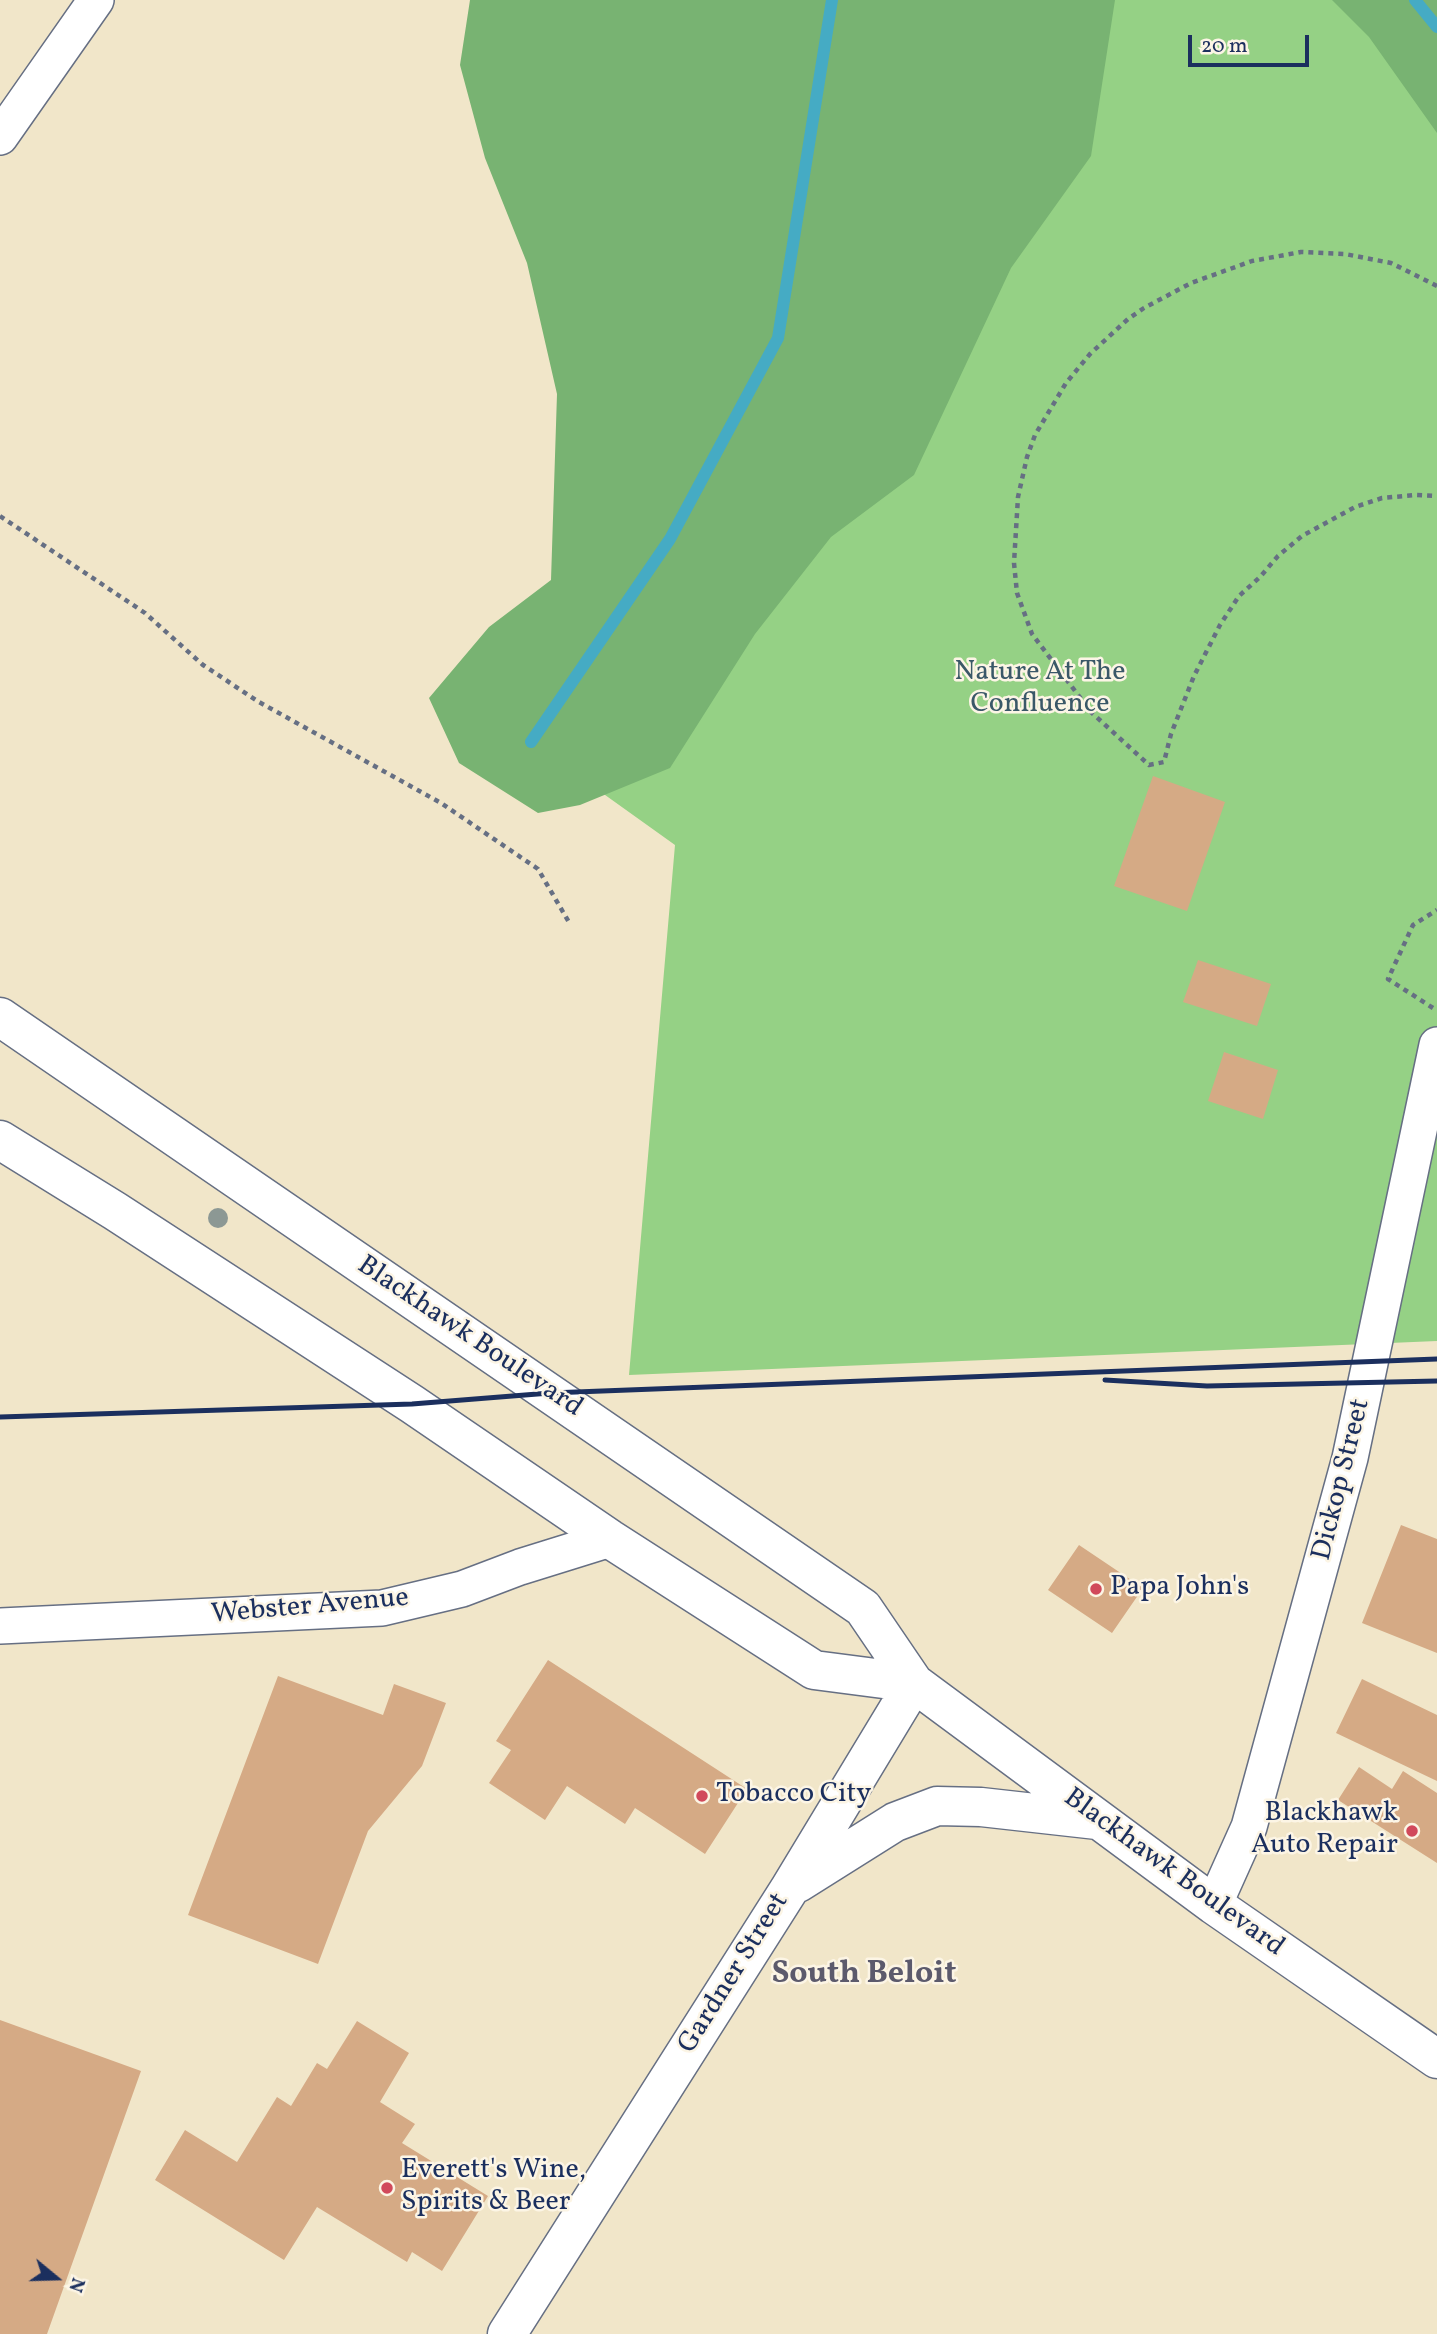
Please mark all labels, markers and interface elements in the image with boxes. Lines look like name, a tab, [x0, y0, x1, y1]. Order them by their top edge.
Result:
scale bar	[1192, 21, 1313, 65]
text: 20 m	[1201, 32, 1247, 61]
park label: Nature At The Confluence	[954, 657, 1126, 723]
street label: Blackhawk Boulevard	[350, 1250, 588, 1426]
street label: Dickop Street	[1307, 1396, 1379, 1564]
place label: Papa John's	[1110, 1572, 1249, 1606]
marker: Papa John's	[1088, 1581, 1104, 1597]
street label: Webster Avenue	[210, 1583, 410, 1633]
place label: Tobacco City	[716, 1779, 872, 1813]
street label: Blackhawk Boulevard	[1056, 1783, 1290, 1965]
marker: Tobacco City	[694, 1788, 710, 1804]
place label: Blackhawk Auto Repair	[1251, 1798, 1398, 1864]
marker: Blackhawk Auto Repair	[1404, 1823, 1420, 1839]
street label: Gardner Street	[672, 1888, 798, 2060]
district label: South Beloit	[771, 1957, 957, 1995]
place label: Everett's Wine, Spirits & Beer	[401, 2155, 586, 2221]
marker: Everett's Wine, Spirits & Beer	[379, 2180, 395, 2196]
north arrow	[21, 2243, 91, 2313]
text: N	[61, 2274, 90, 2296]

